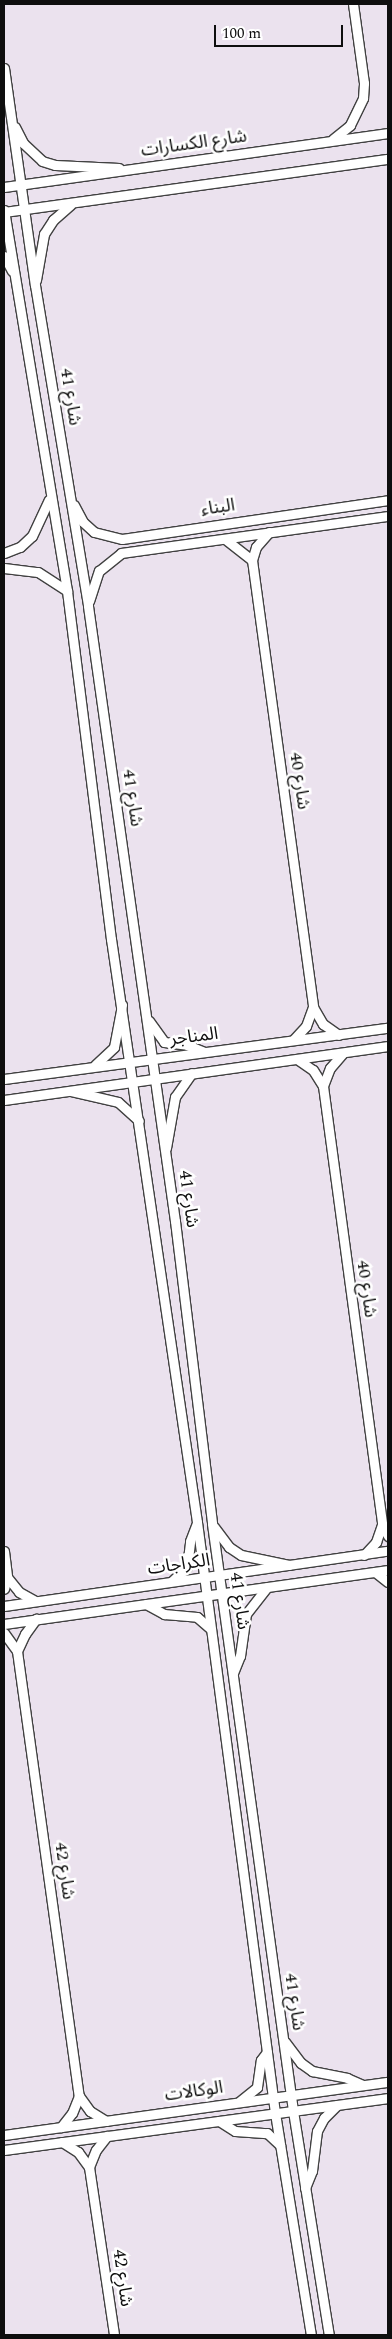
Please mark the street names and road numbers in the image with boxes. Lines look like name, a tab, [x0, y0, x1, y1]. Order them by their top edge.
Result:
street label: شارع الكسارات	[140, 126, 248, 162]
street label: شارع 41	[55, 367, 85, 427]
street label: البناء	[200, 495, 236, 521]
street label: شارع 40	[284, 751, 314, 811]
street label: شارع 41	[117, 768, 147, 828]
street label: المناجر	[169, 1023, 219, 1051]
street label: شارع 41	[173, 1169, 203, 1229]
street label: شارع 40	[351, 1259, 381, 1319]
street label: الكراجات	[146, 1550, 212, 1580]
street label: شارع 41	[224, 1571, 254, 1631]
street label: شارع 42	[49, 1841, 79, 1901]
street label: شارع 41	[279, 1972, 309, 2032]
street label: الوكالات	[164, 2077, 224, 2107]
street label: شارع 42	[107, 2248, 137, 2308]

